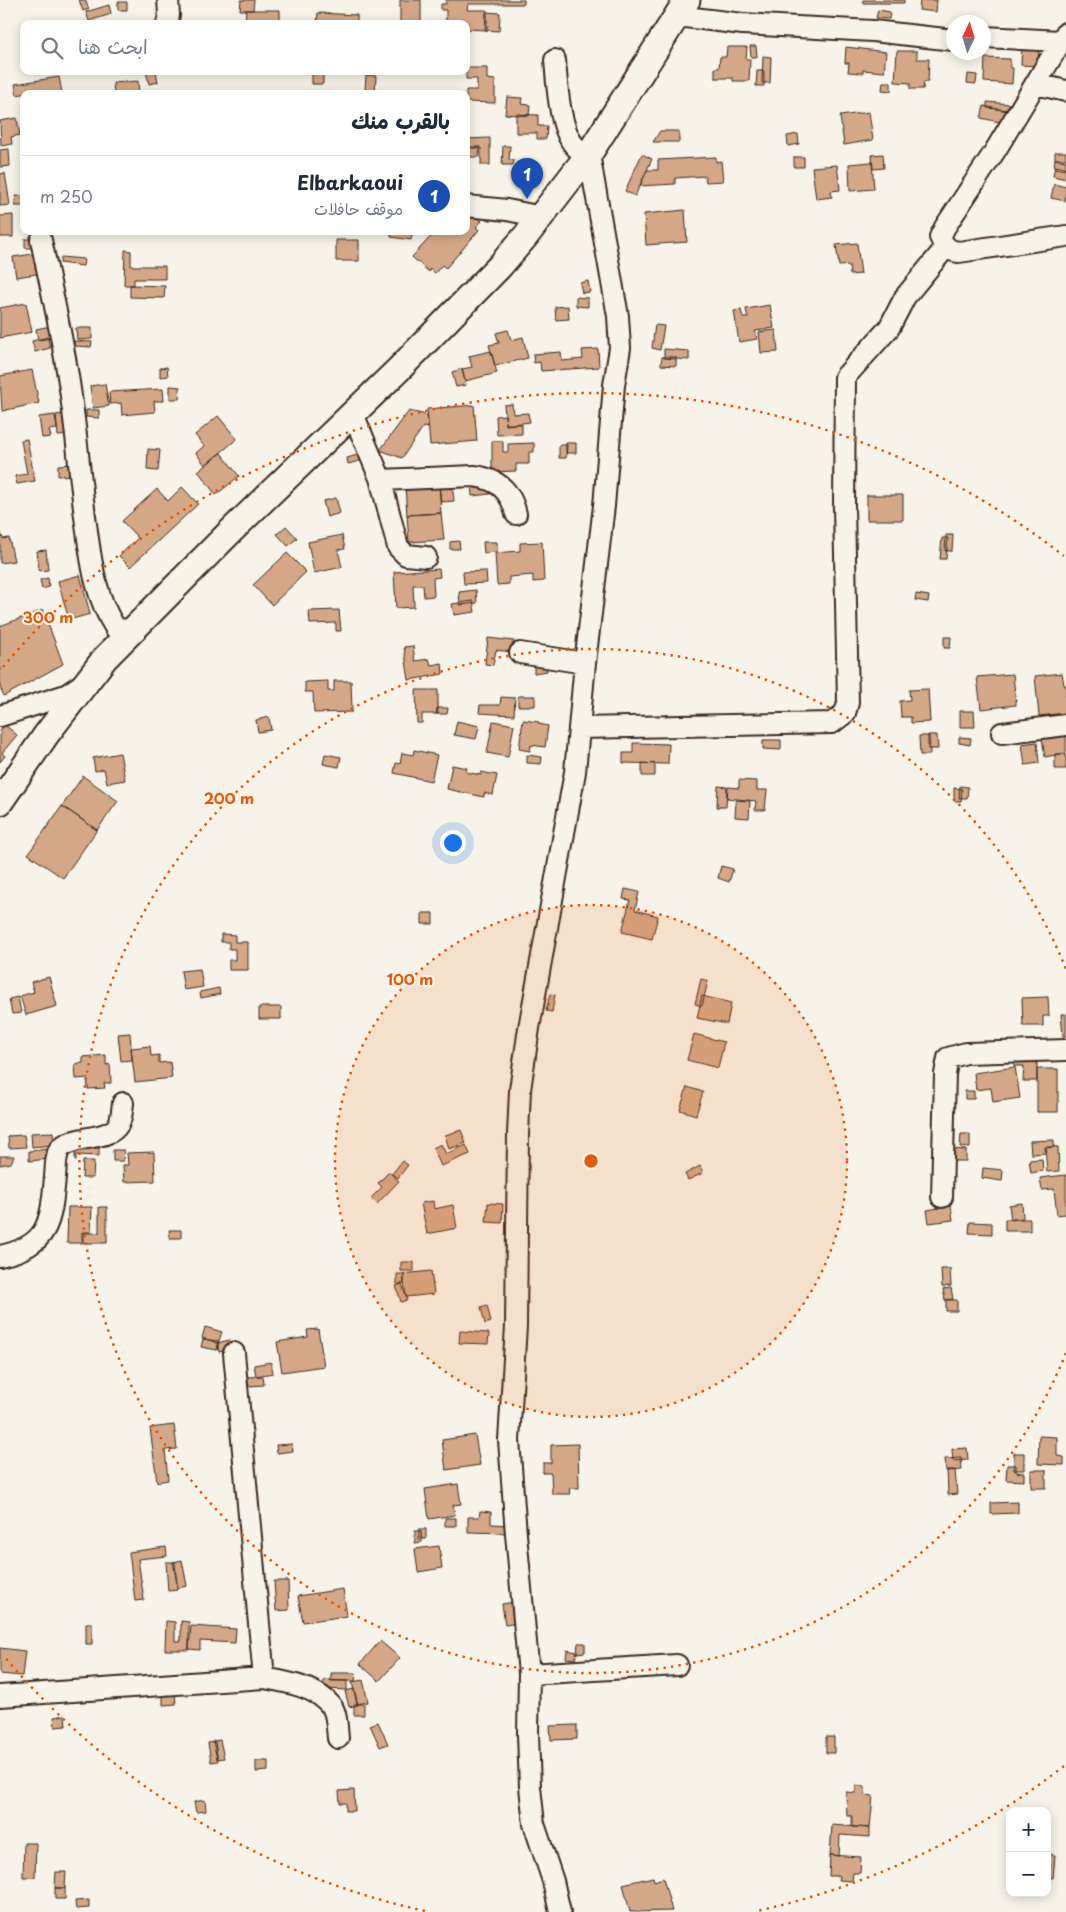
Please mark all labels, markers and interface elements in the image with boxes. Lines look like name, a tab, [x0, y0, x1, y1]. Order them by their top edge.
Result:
north arrow	[946, 15, 991, 60]
search box	[20, 20, 470, 75]
text: ابحث هنا	[78, 32, 148, 60]
icon: search	[38, 34, 66, 62]
text: بالقرب منك	[351, 104, 450, 136]
pin: 1	[511, 158, 543, 199]
text: Elbarkaoui	[297, 168, 403, 196]
text: 250 m	[40, 184, 93, 208]
text: 1	[430, 184, 438, 208]
text: موقف حافلات	[314, 196, 403, 220]
text: 300 m	[23, 605, 73, 628]
text: 200 m	[204, 786, 254, 809]
your location	[440, 830, 466, 856]
text: 100 m	[387, 967, 433, 990]
centre of rings	[582, 1152, 600, 1170]
map controls	[1006, 1807, 1051, 1897]
button: +	[1006, 1807, 1051, 1852]
button: −	[1006, 1852, 1051, 1897]

